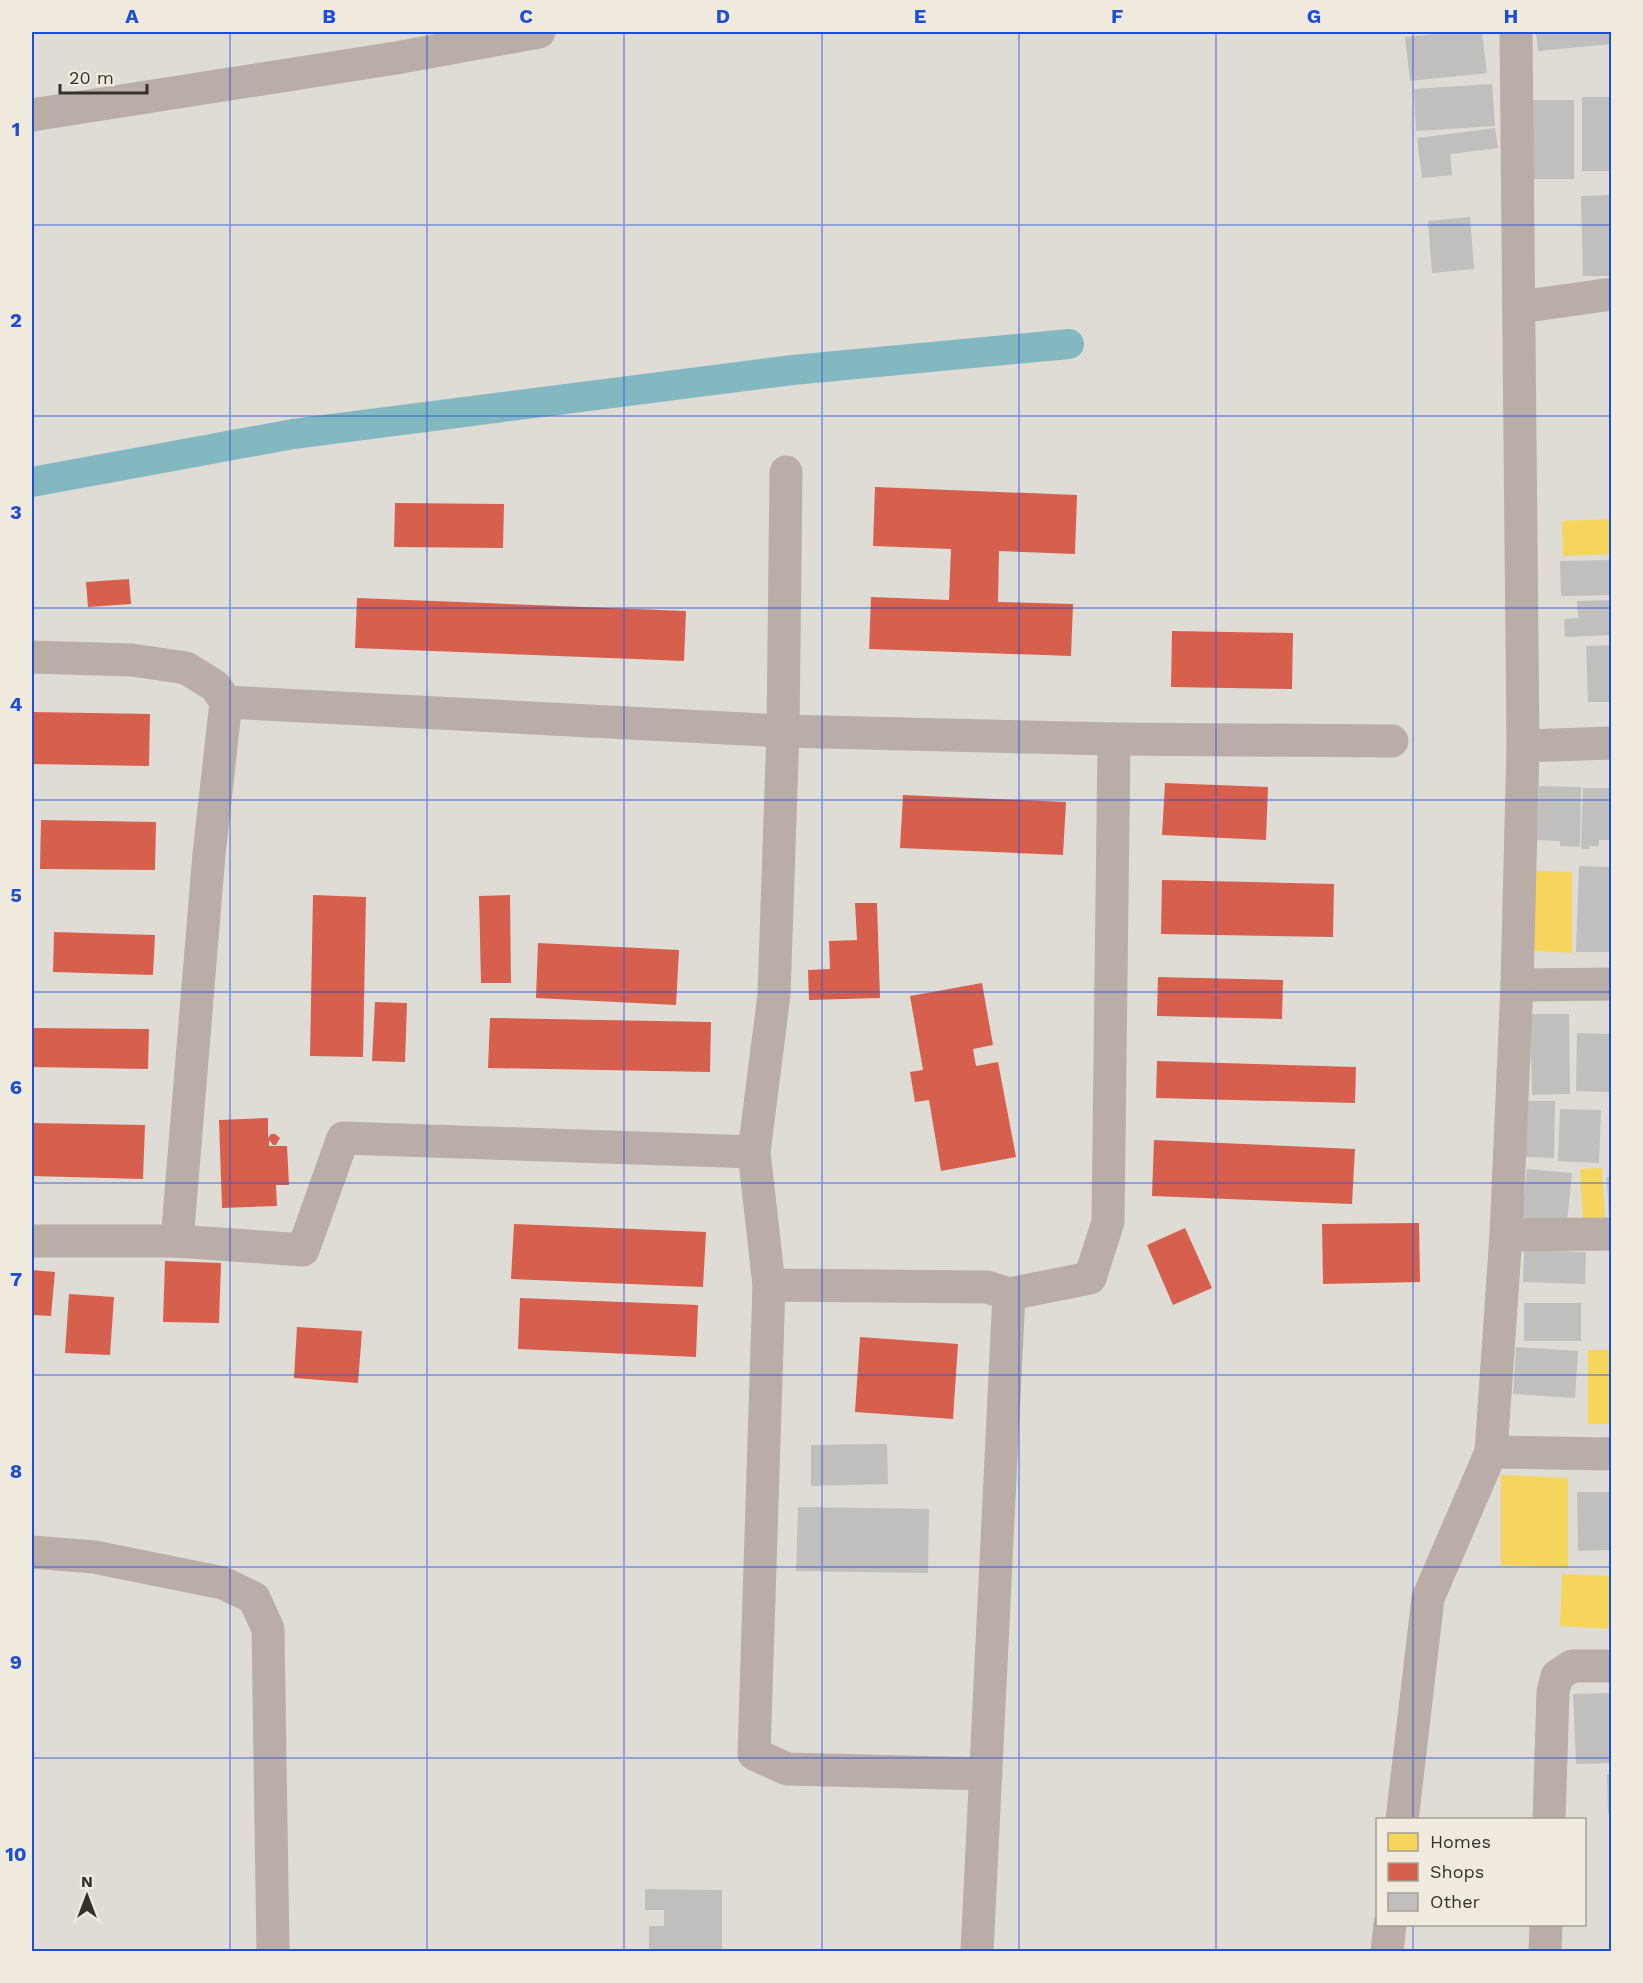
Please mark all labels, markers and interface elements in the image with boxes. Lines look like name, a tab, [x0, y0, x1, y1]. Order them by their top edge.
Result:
text: A	[125, 4, 139, 28]
text: B	[322, 4, 336, 28]
text: C	[519, 4, 533, 28]
text: D	[716, 4, 730, 28]
text: E	[914, 4, 926, 28]
text: F	[1111, 4, 1123, 28]
text: G	[1307, 4, 1321, 28]
text: H	[1504, 4, 1518, 28]
scale bar	[60, 57, 147, 95]
text: 20 m	[69, 67, 114, 88]
text: 1	[12, 117, 20, 141]
text: 2	[10, 308, 22, 332]
text: 3	[10, 500, 22, 524]
text: 4	[10, 692, 23, 716]
text: 5	[10, 883, 22, 907]
text: 6	[10, 1075, 22, 1099]
text: 7	[10, 1267, 22, 1291]
text: 8	[10, 1459, 22, 1483]
text: 9	[10, 1650, 22, 1674]
legend	[1376, 1818, 1586, 1926]
text: Homes	[1430, 1831, 1491, 1852]
text: 10	[5, 1842, 27, 1866]
text: Shops	[1430, 1861, 1484, 1882]
north arrow	[57, 1866, 117, 1926]
text: N	[81, 1872, 93, 1891]
text: Other	[1430, 1891, 1480, 1912]

